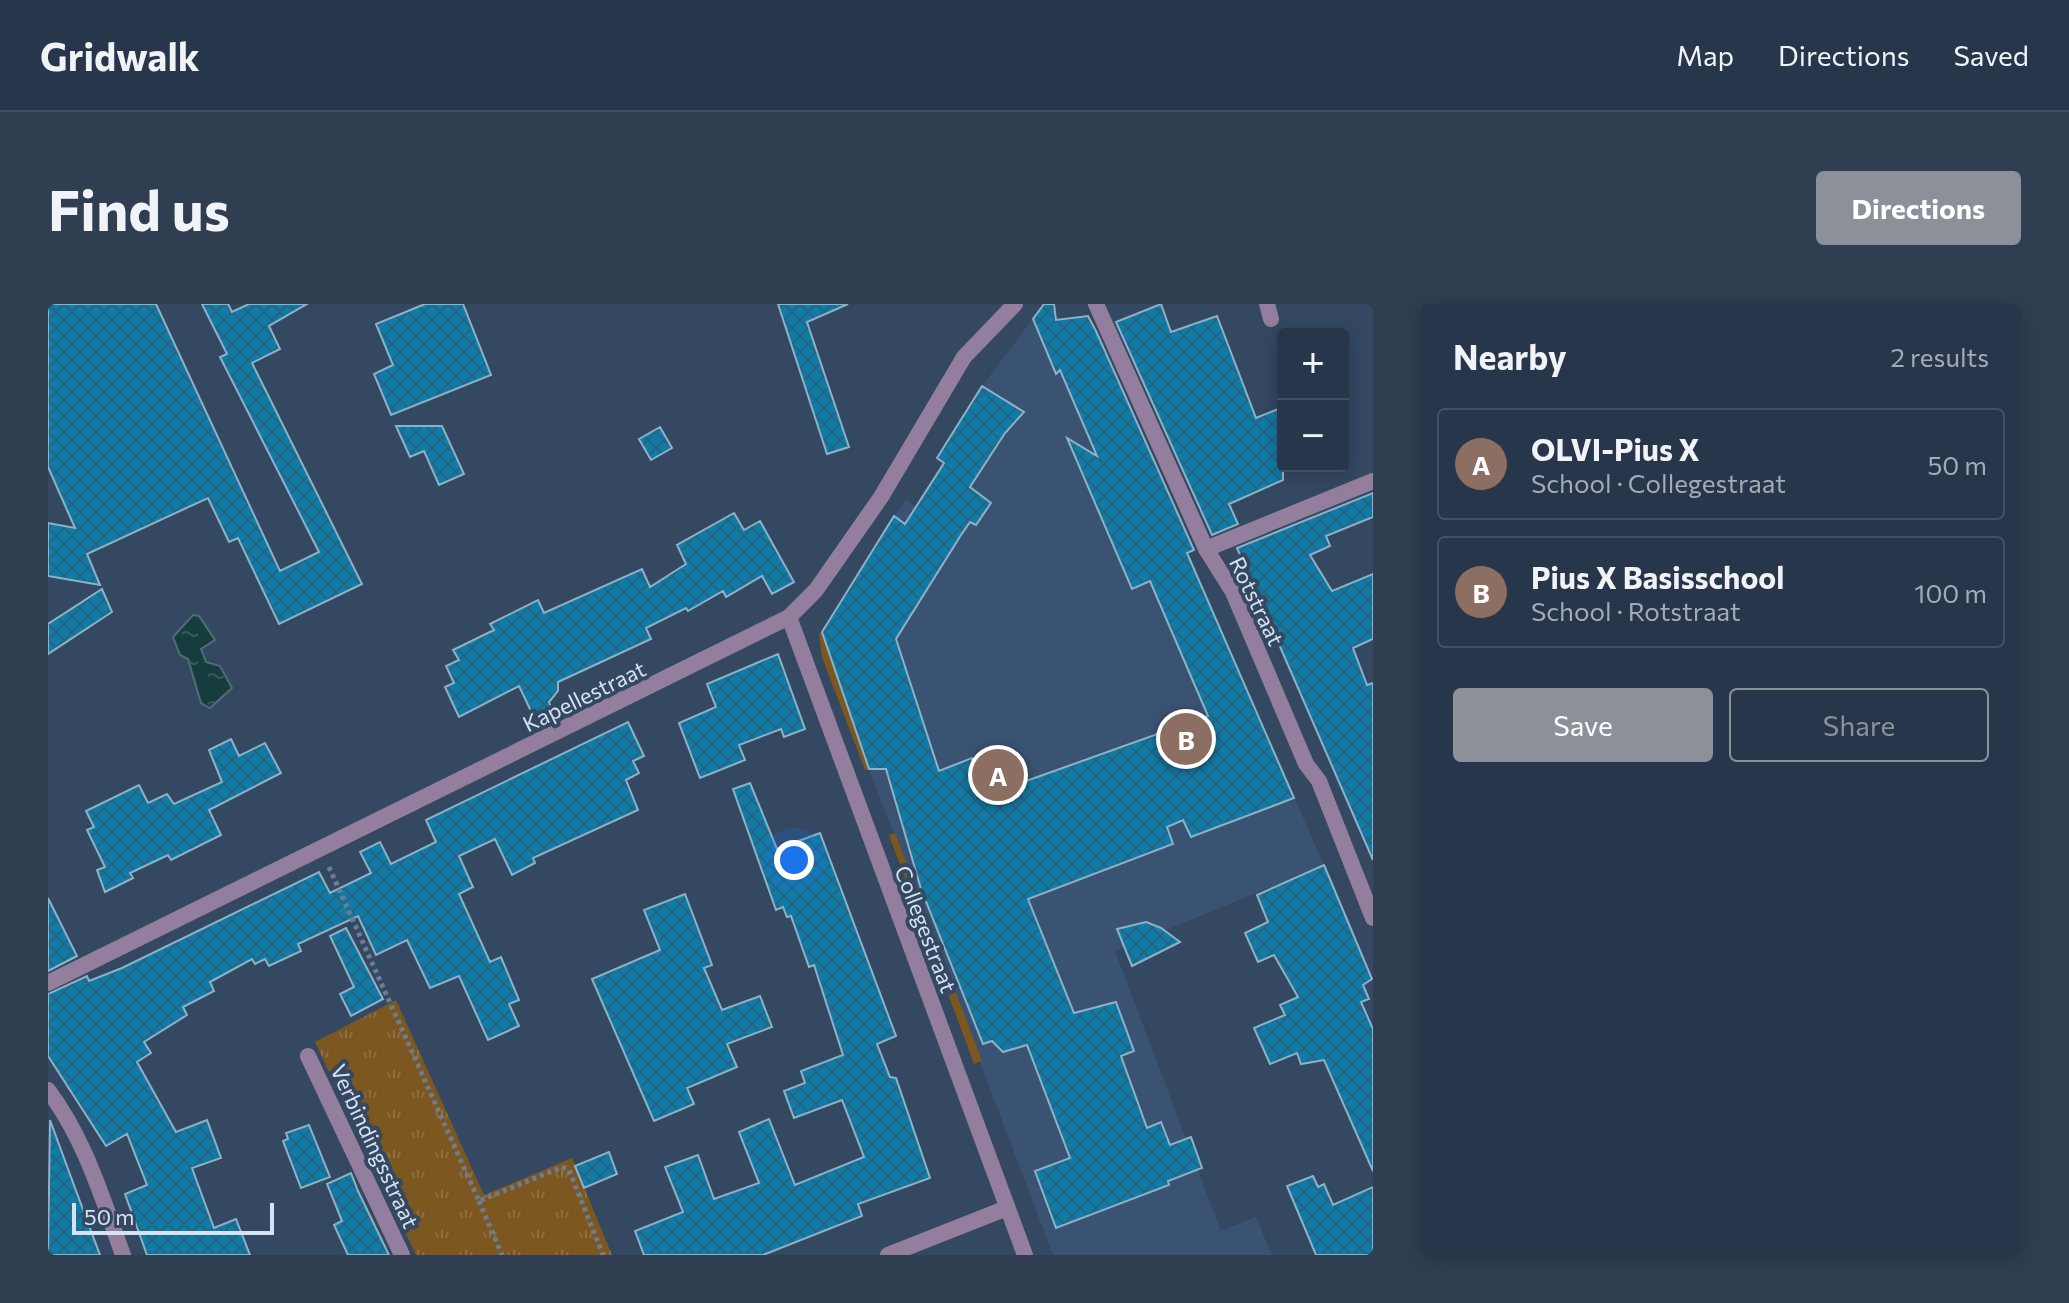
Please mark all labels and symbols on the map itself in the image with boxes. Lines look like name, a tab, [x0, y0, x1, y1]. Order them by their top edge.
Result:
street label: Rotstraat	[1224, 552, 1290, 650]
street label: Kapellestraat	[518, 655, 650, 737]
pin: B	[1160, 709, 1212, 769]
pin: A	[972, 745, 1024, 805]
your location	[774, 840, 814, 880]
street label: Collegestraat	[889, 862, 963, 996]
street label: Verbindingsstraat	[325, 1060, 425, 1232]
scale bar	[72, 1199, 274, 1235]

